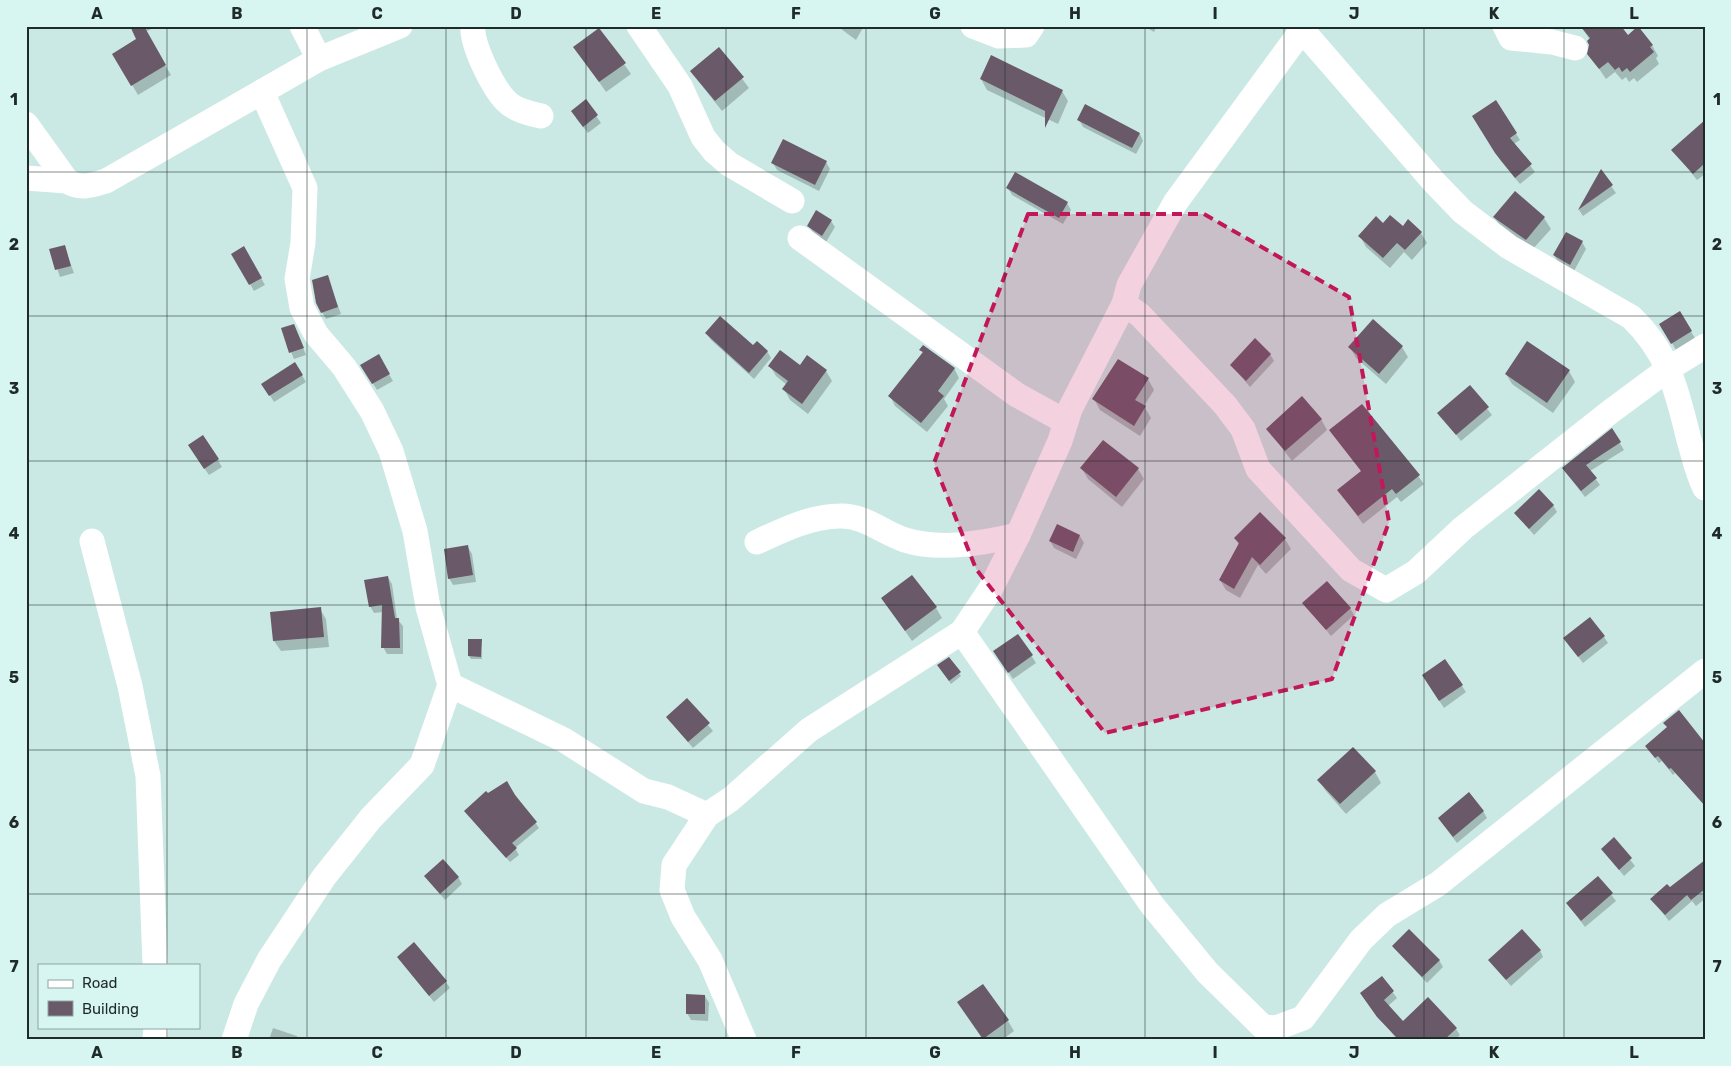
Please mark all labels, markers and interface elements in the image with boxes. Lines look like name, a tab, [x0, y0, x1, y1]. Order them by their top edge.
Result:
text: A	[91, 4, 103, 23]
text: B	[231, 4, 243, 23]
text: C	[371, 4, 383, 23]
text: D	[510, 4, 522, 23]
text: E	[651, 4, 661, 23]
text: F	[791, 4, 801, 23]
text: G	[929, 4, 941, 23]
text: H	[1069, 4, 1081, 23]
text: I	[1212, 4, 1218, 23]
text: J	[1349, 4, 1359, 23]
text: K	[1489, 4, 1500, 23]
text: L	[1629, 4, 1639, 23]
text: 1	[10, 90, 18, 109]
text: 1	[1713, 90, 1721, 109]
text: 2	[9, 235, 19, 254]
text: 2	[1712, 235, 1722, 254]
text: 3	[9, 379, 19, 398]
text: 3	[1712, 379, 1722, 398]
text: 4	[9, 524, 20, 543]
text: 4	[1712, 524, 1723, 543]
text: 5	[9, 668, 19, 687]
text: 5	[1712, 668, 1722, 687]
text: 6	[9, 813, 19, 832]
text: 6	[1712, 813, 1722, 832]
text: 7	[9, 957, 19, 976]
text: 7	[1712, 957, 1722, 976]
legend	[38, 964, 200, 1028]
text: Road	[82, 974, 118, 992]
text: Building	[82, 1000, 139, 1018]
text: A	[91, 1043, 103, 1062]
text: B	[231, 1043, 243, 1062]
text: C	[371, 1043, 383, 1062]
text: D	[510, 1043, 522, 1062]
text: E	[651, 1043, 661, 1062]
text: F	[791, 1043, 801, 1062]
text: G	[929, 1043, 941, 1062]
text: H	[1069, 1043, 1081, 1062]
text: I	[1212, 1043, 1218, 1062]
text: J	[1349, 1043, 1359, 1062]
text: K	[1489, 1043, 1500, 1062]
text: L	[1629, 1043, 1639, 1062]

